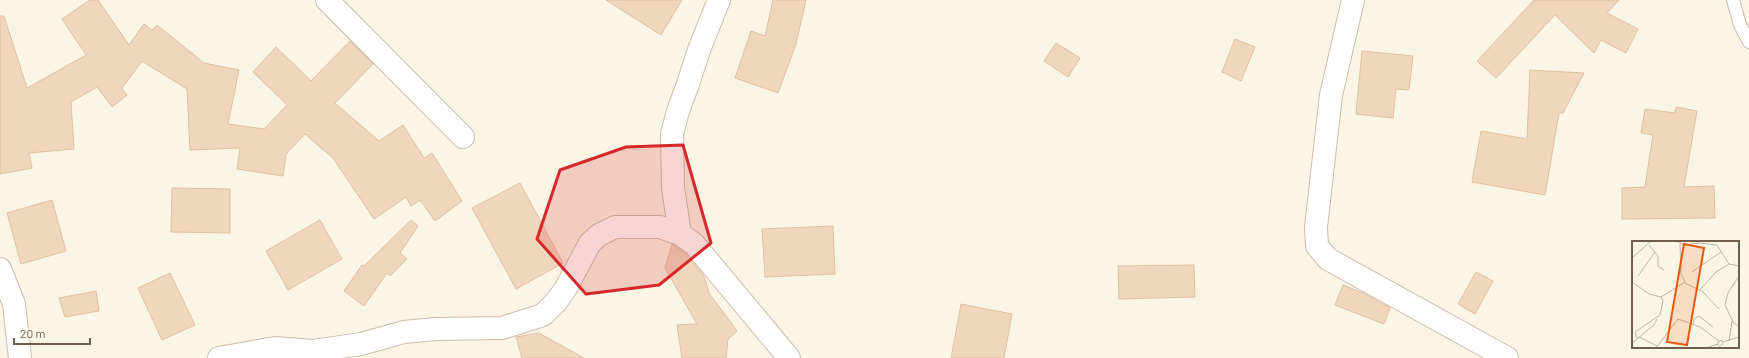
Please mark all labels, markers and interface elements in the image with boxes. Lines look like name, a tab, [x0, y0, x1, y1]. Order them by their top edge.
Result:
inset map	[1632, 241, 1739, 348]
scale bar	[14, 320, 90, 346]
text: 20 m	[20, 326, 46, 340]

